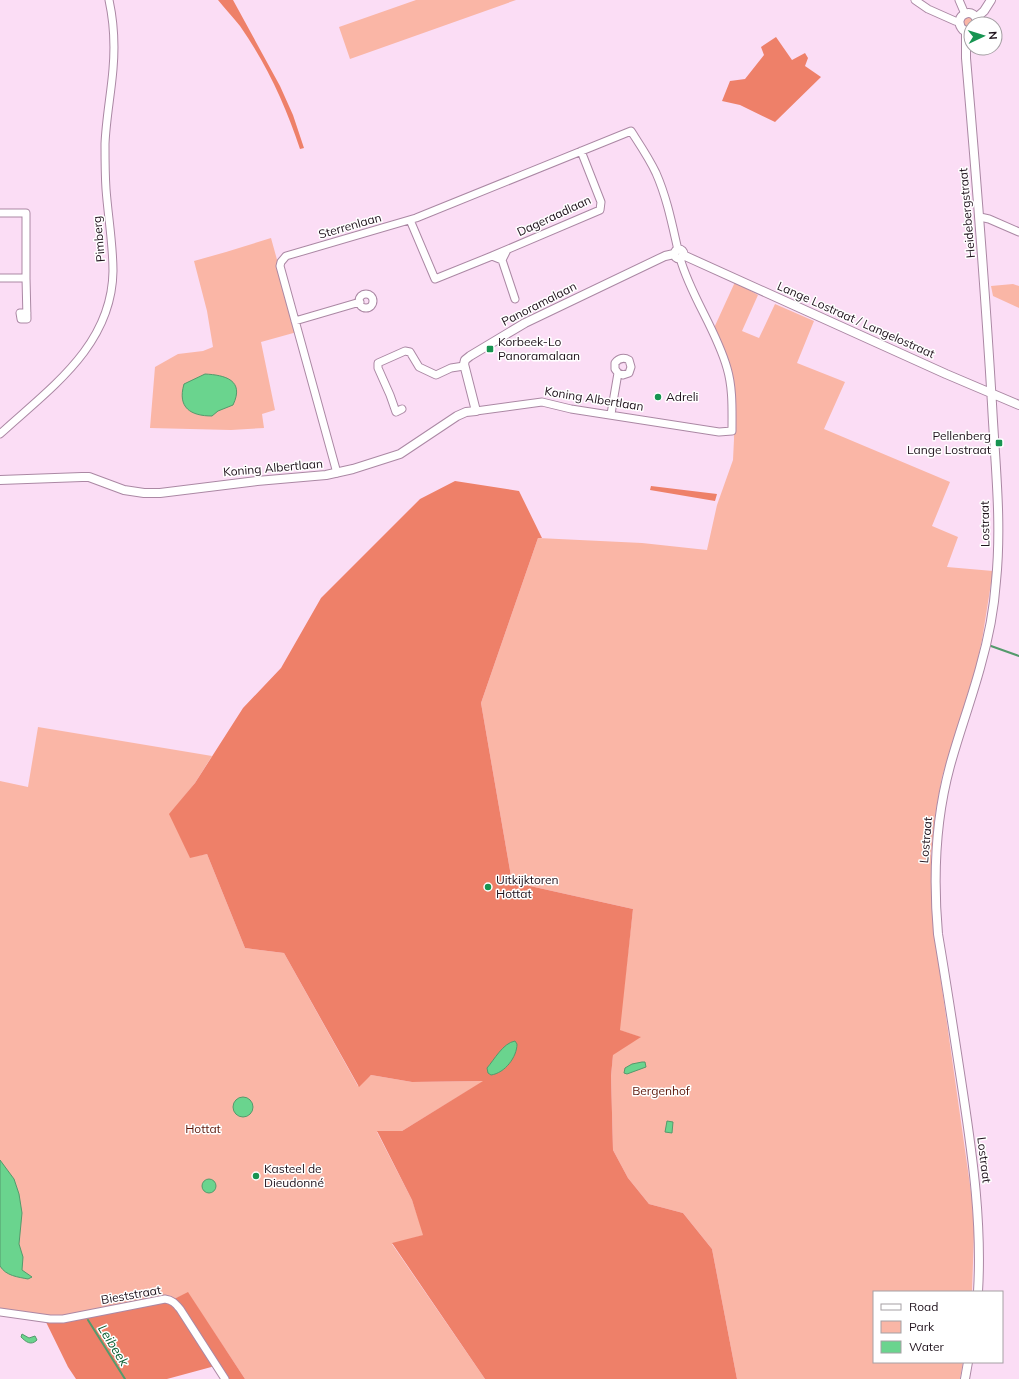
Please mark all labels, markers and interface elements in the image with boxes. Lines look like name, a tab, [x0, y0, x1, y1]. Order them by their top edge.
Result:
north arrow	[963, 16, 1003, 56]
text: N	[986, 31, 1000, 40]
street label: Heidebergstraat	[955, 167, 978, 259]
street label: Dageraadlaan	[514, 192, 593, 239]
street label: Sterrenlaan	[317, 209, 383, 242]
street label: Pimberg	[89, 215, 108, 263]
street label: Panoramalaan	[499, 278, 579, 329]
street label: Lange Lostraat / Langelostraat	[775, 278, 937, 361]
place label: Korbeek-Lo Panoramalaan	[498, 334, 580, 363]
marker: Korbeek-Lo Panoramalaan	[485, 344, 495, 354]
street label: Koning Albertlaan	[543, 383, 645, 414]
place label: Adreli	[666, 389, 699, 404]
marker: Adreli	[653, 392, 663, 402]
place label: Pellenberg Lange Lostraat	[907, 428, 991, 457]
marker: Pellenberg Lange Lostraat	[994, 438, 1004, 448]
street label: Koning Albertlaan	[222, 456, 324, 479]
street label: Lostraat	[977, 501, 992, 547]
street label: Lostraat	[916, 816, 935, 864]
place label: Uitkijktoren Hottat	[496, 872, 559, 901]
marker: Uitkijktoren Hottat	[483, 882, 493, 892]
park label: Bergenhof	[632, 1083, 691, 1098]
park label: Hottat	[185, 1121, 221, 1136]
street label: Lostraat	[974, 1136, 995, 1184]
place label: Kasteel de Dieudonné	[264, 1161, 324, 1190]
marker: Kasteel de Dieudonné	[251, 1171, 261, 1181]
street label: Bieststraat	[100, 1282, 162, 1307]
legend	[873, 1291, 1003, 1363]
text: Road	[909, 1299, 938, 1314]
text: Park	[909, 1319, 935, 1334]
water label: Leibeek	[95, 1321, 133, 1369]
text: Water	[909, 1339, 945, 1354]

